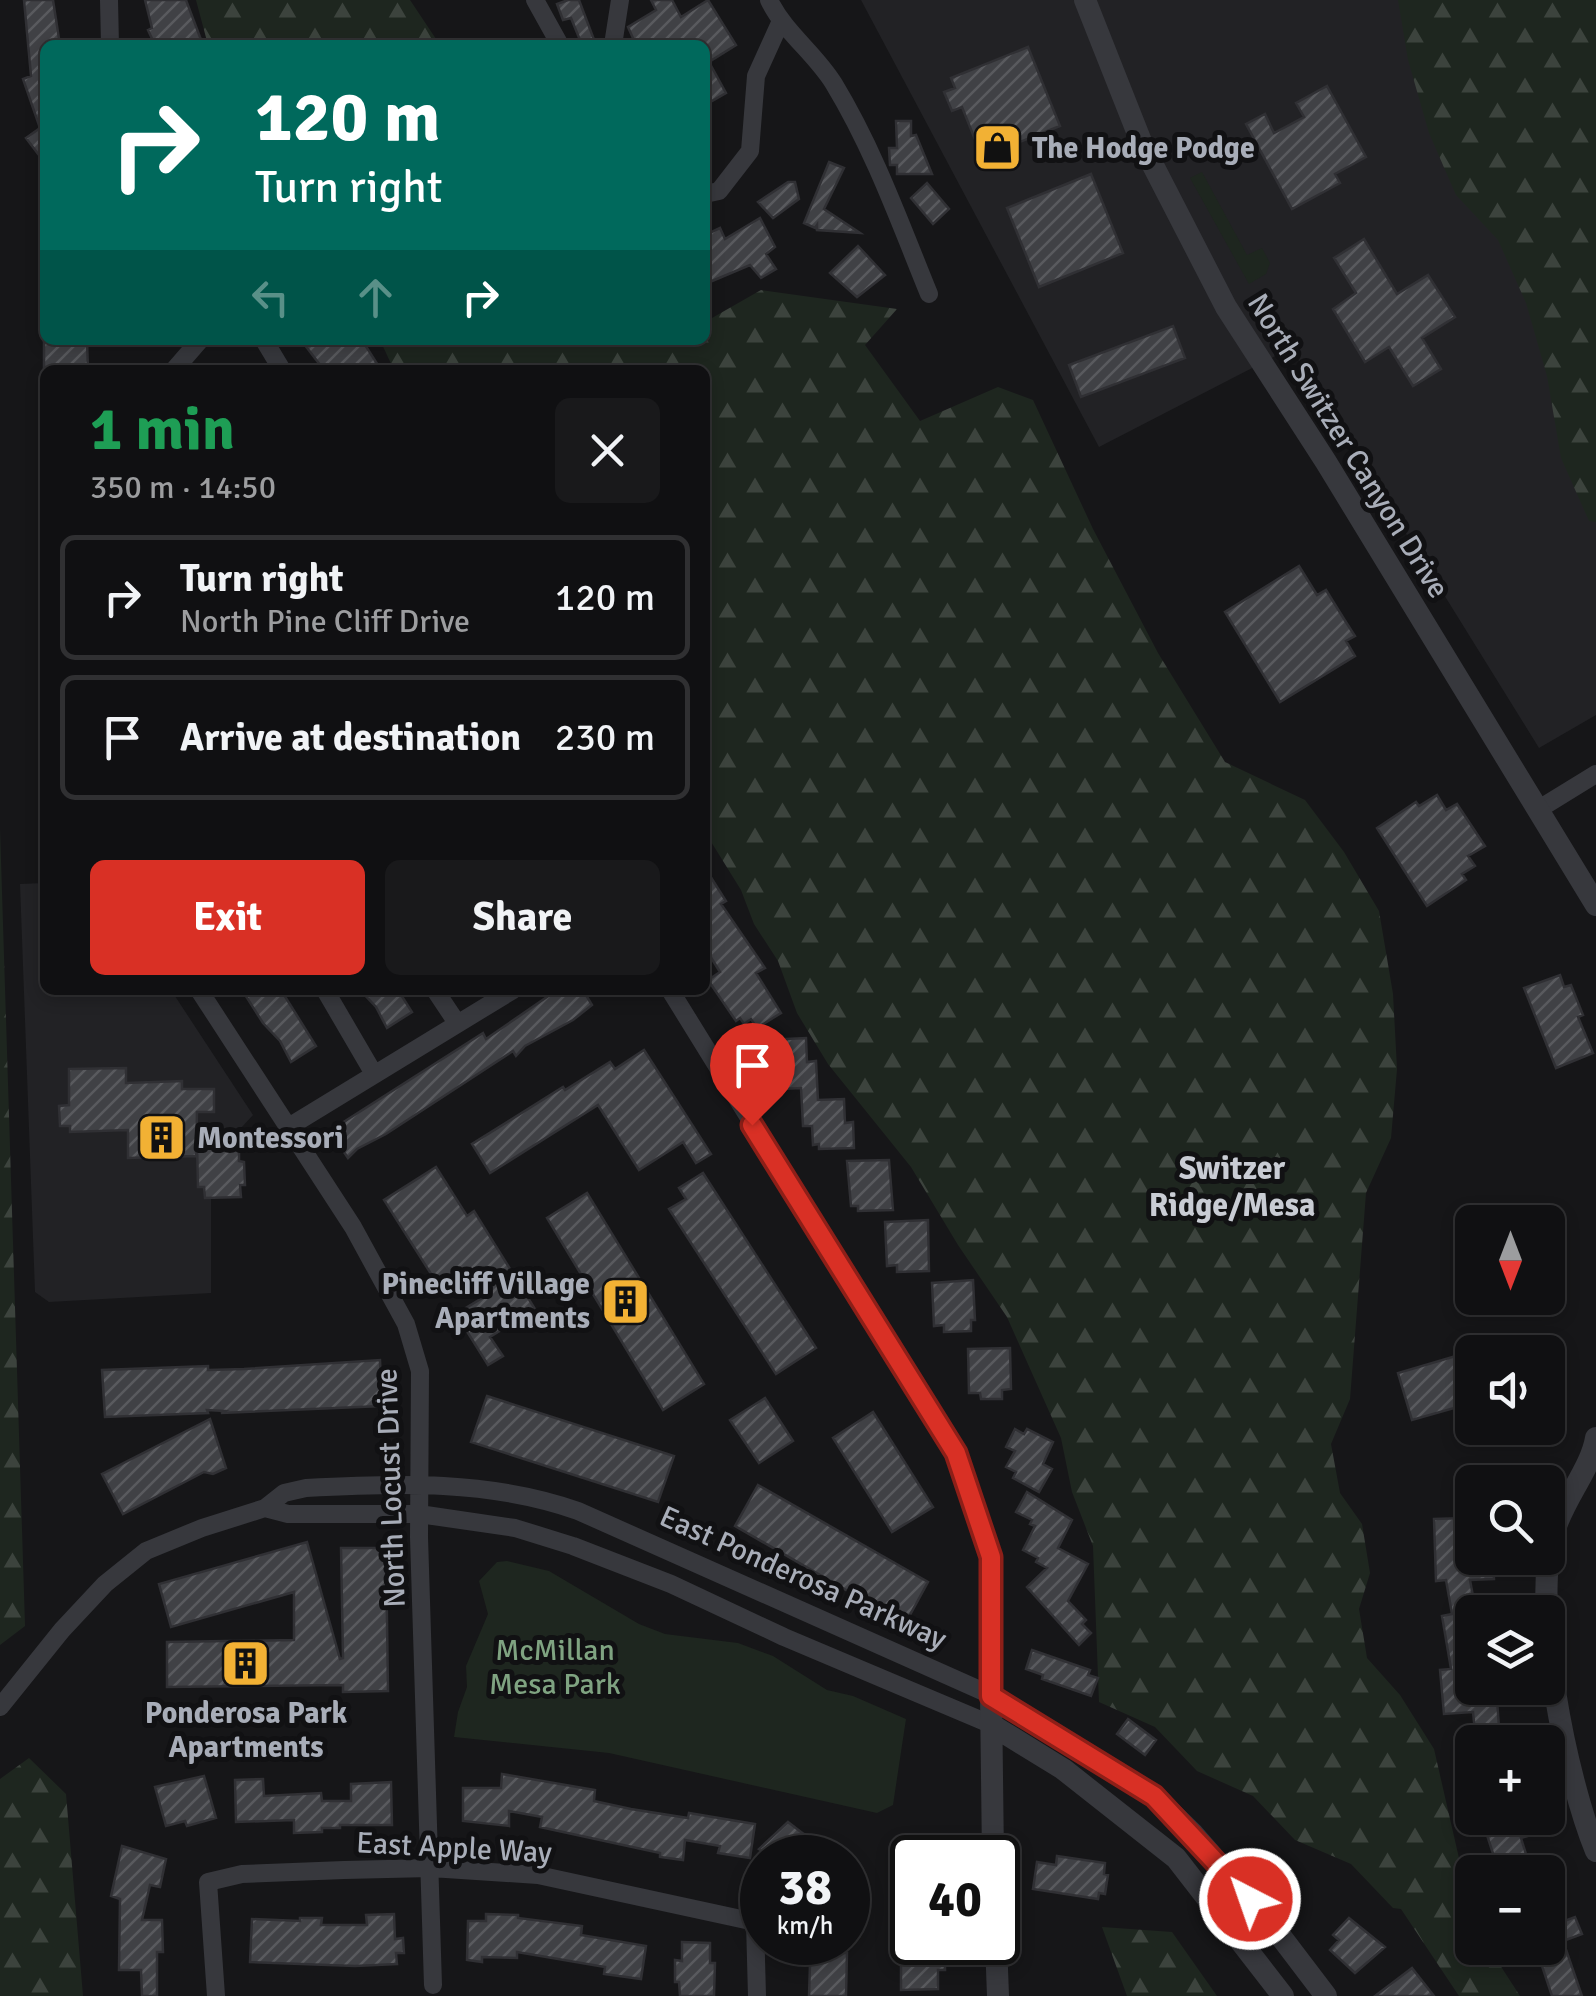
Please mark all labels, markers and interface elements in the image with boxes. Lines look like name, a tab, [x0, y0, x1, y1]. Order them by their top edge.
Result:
text: 120 m	[255, 74, 440, 160]
icon: right	[90, 80, 220, 210]
shop icon: The Hodge Podge	[971, 122, 1023, 174]
place label: The Hodge Podge	[1032, 130, 1255, 167]
text: Turn right	[255, 160, 443, 215]
icon: left	[243, 270, 298, 325]
icon: ahead	[348, 270, 403, 325]
icon: right	[453, 270, 508, 325]
street label: North Switzer Canyon Drive	[1239, 287, 1457, 605]
text: 1 min	[90, 393, 235, 467]
button: close	[555, 398, 660, 503]
text: 350 m · 14:50	[90, 468, 276, 507]
text: Turn right	[180, 555, 344, 602]
icon: right	[95, 570, 150, 625]
text: 120 m	[555, 574, 655, 621]
text: North Pine Cliff Drive	[180, 602, 470, 641]
icon: arrive	[95, 710, 150, 765]
text: Arrive at destination	[180, 714, 521, 761]
text: 230 m	[555, 714, 655, 761]
button: Exit	[90, 860, 365, 975]
button: Share	[385, 860, 660, 975]
pin	[710, 1023, 795, 1126]
icon: arrive	[725, 1038, 780, 1093]
building icon: Montessori	[136, 1112, 188, 1164]
place label: Montessori	[197, 1120, 344, 1157]
district label: Switzer Ridge/Mesa	[1149, 1149, 1315, 1225]
north arrow	[1455, 1205, 1565, 1315]
map controls	[1455, 1205, 1565, 1965]
place label: Pinecliff Village Apartments	[381, 1266, 590, 1337]
building icon: Pinecliff Village Apartments	[599, 1275, 651, 1327]
button: sound	[1455, 1335, 1565, 1445]
street label: North Locust Drive	[368, 1368, 414, 1608]
button: search	[1455, 1465, 1565, 1575]
street label: East Ponderosa Parkway	[654, 1498, 952, 1658]
button: layers	[1455, 1595, 1565, 1705]
park label: McMillan Mesa Park	[489, 1632, 621, 1703]
building icon: Ponderosa Park Apartments	[220, 1638, 272, 1690]
place label: Ponderosa Park Apartments	[145, 1695, 348, 1766]
button: +	[1455, 1725, 1565, 1835]
street label: East Apple Way	[355, 1824, 553, 1872]
speed limit sign: 40	[890, 1835, 1020, 1965]
position arrow	[1198, 1847, 1302, 1951]
button: −	[1455, 1855, 1565, 1965]
text: 38	[778, 1857, 832, 1919]
text: km/h	[777, 1910, 833, 1941]

